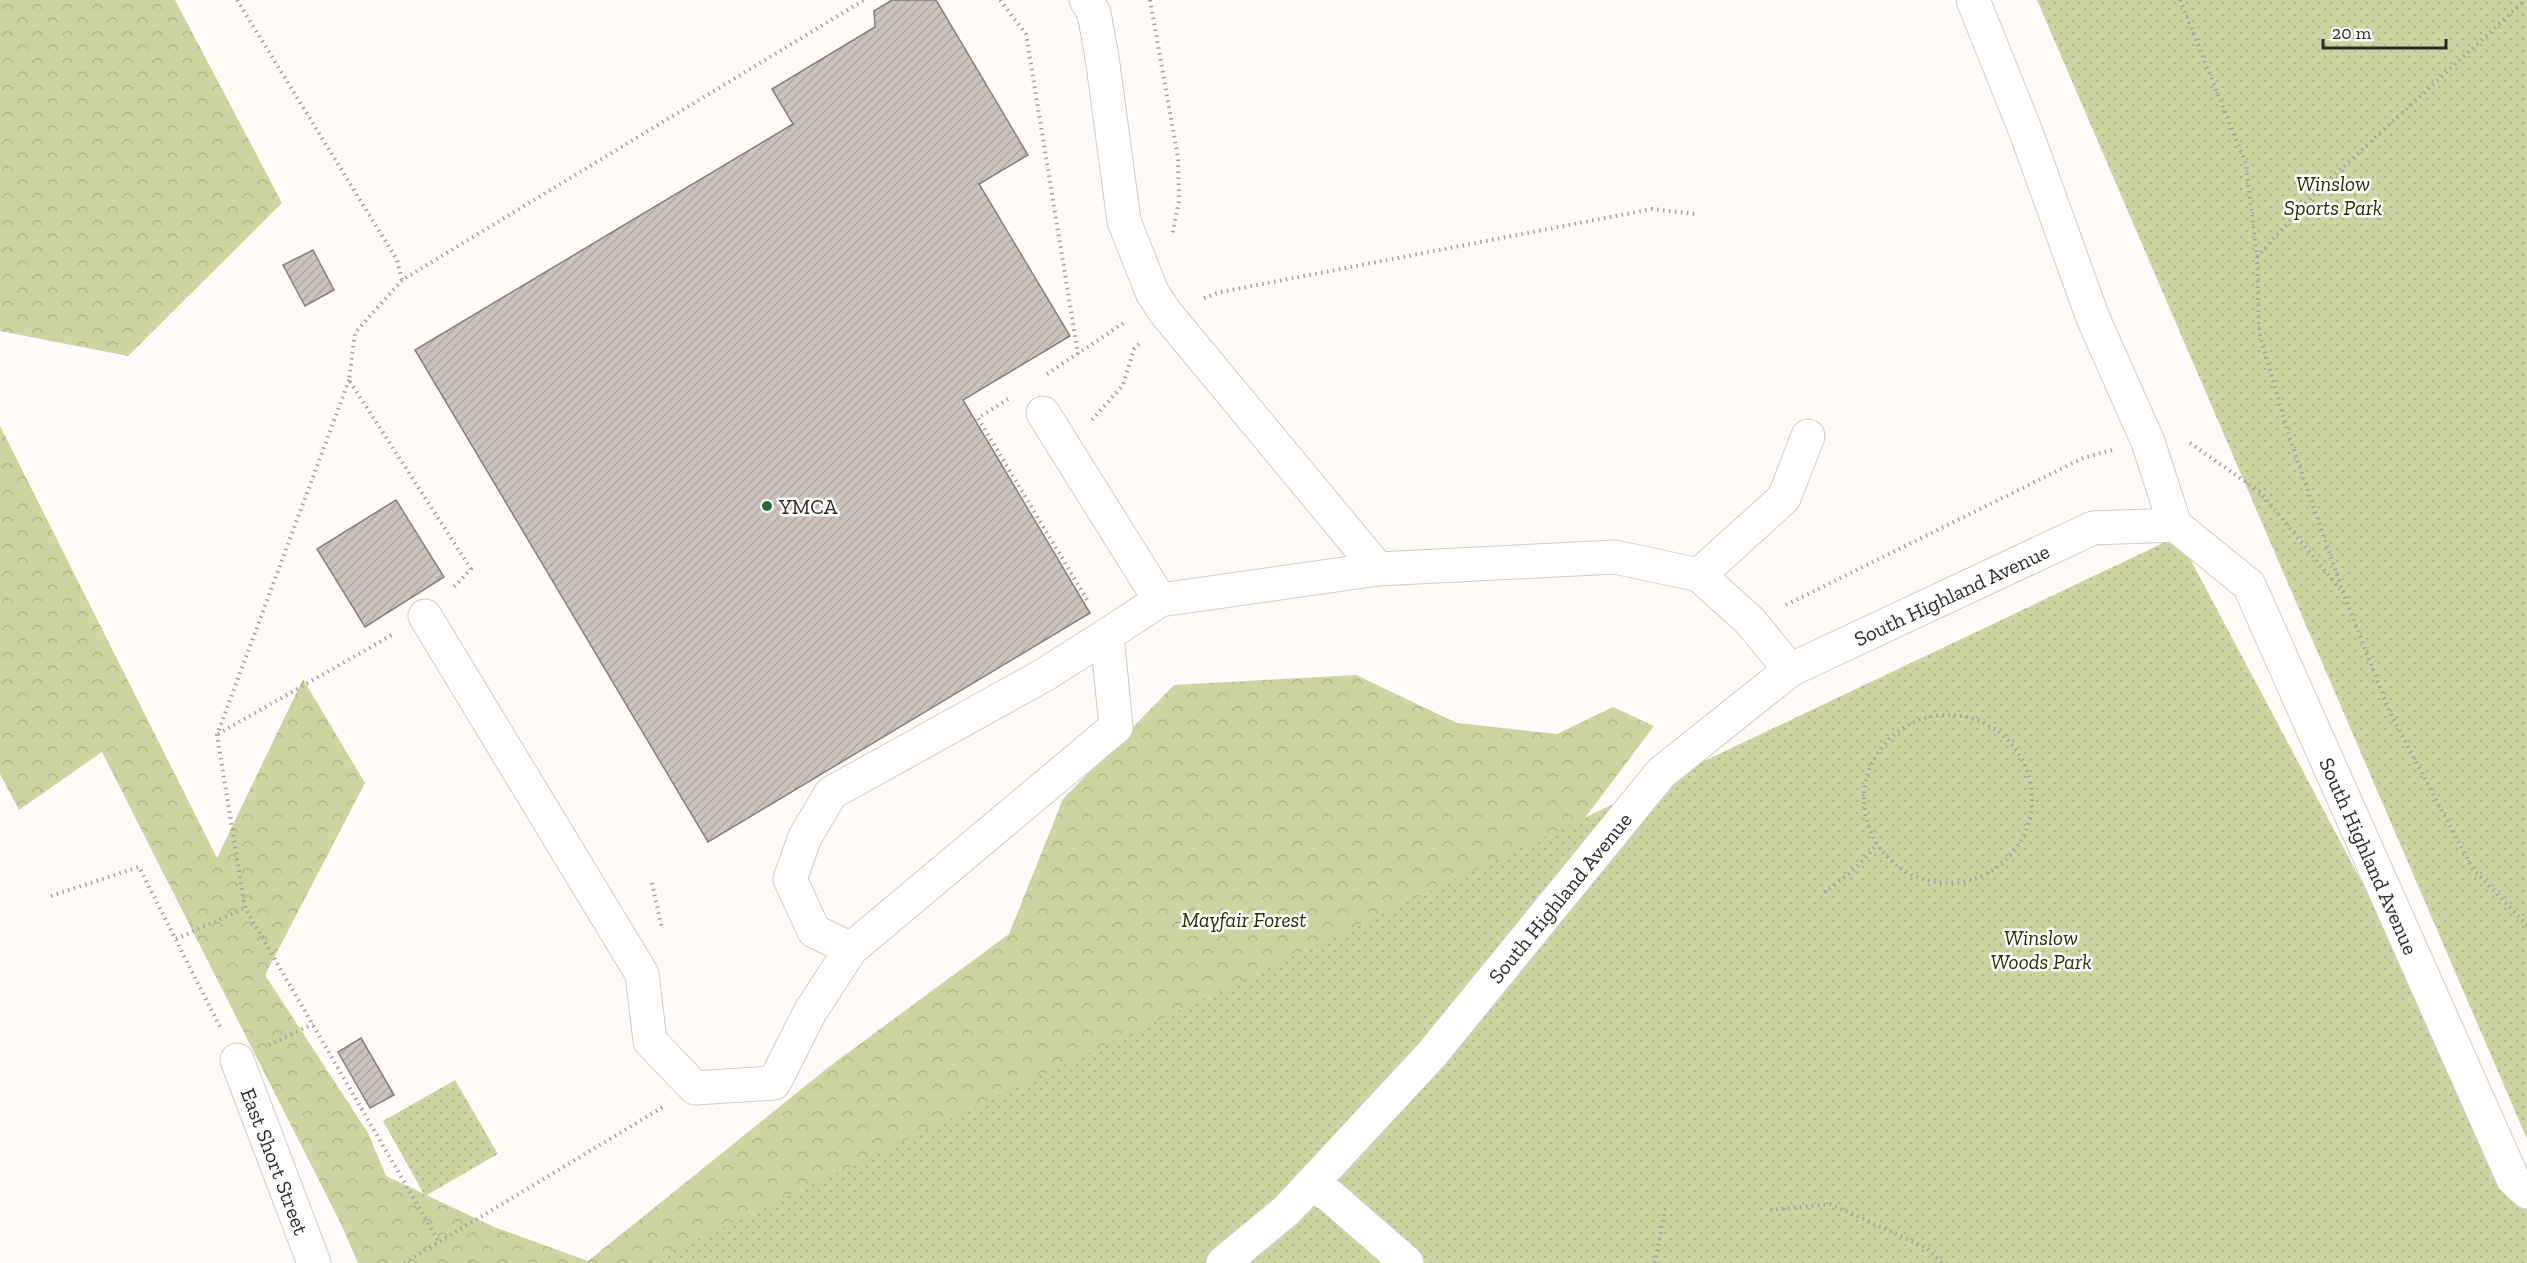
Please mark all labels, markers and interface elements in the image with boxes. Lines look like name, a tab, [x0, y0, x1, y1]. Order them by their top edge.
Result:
scale bar	[2323, 12, 2446, 50]
text: 20 m	[2332, 22, 2372, 44]
park label: Winslow Sports Park	[2284, 171, 2382, 220]
place label: YMCA	[778, 494, 838, 519]
marker: YMCA	[760, 499, 774, 513]
street label: South Highland Avenue	[1850, 538, 2053, 651]
street label: South Highland Avenue	[2315, 753, 2424, 958]
street label: South Highland Avenue	[1483, 807, 1637, 988]
park label: Mayfair Forest	[1181, 907, 1307, 932]
park label: Winslow Woods Park	[1990, 925, 2092, 974]
street label: East Short Street	[236, 1084, 315, 1238]

